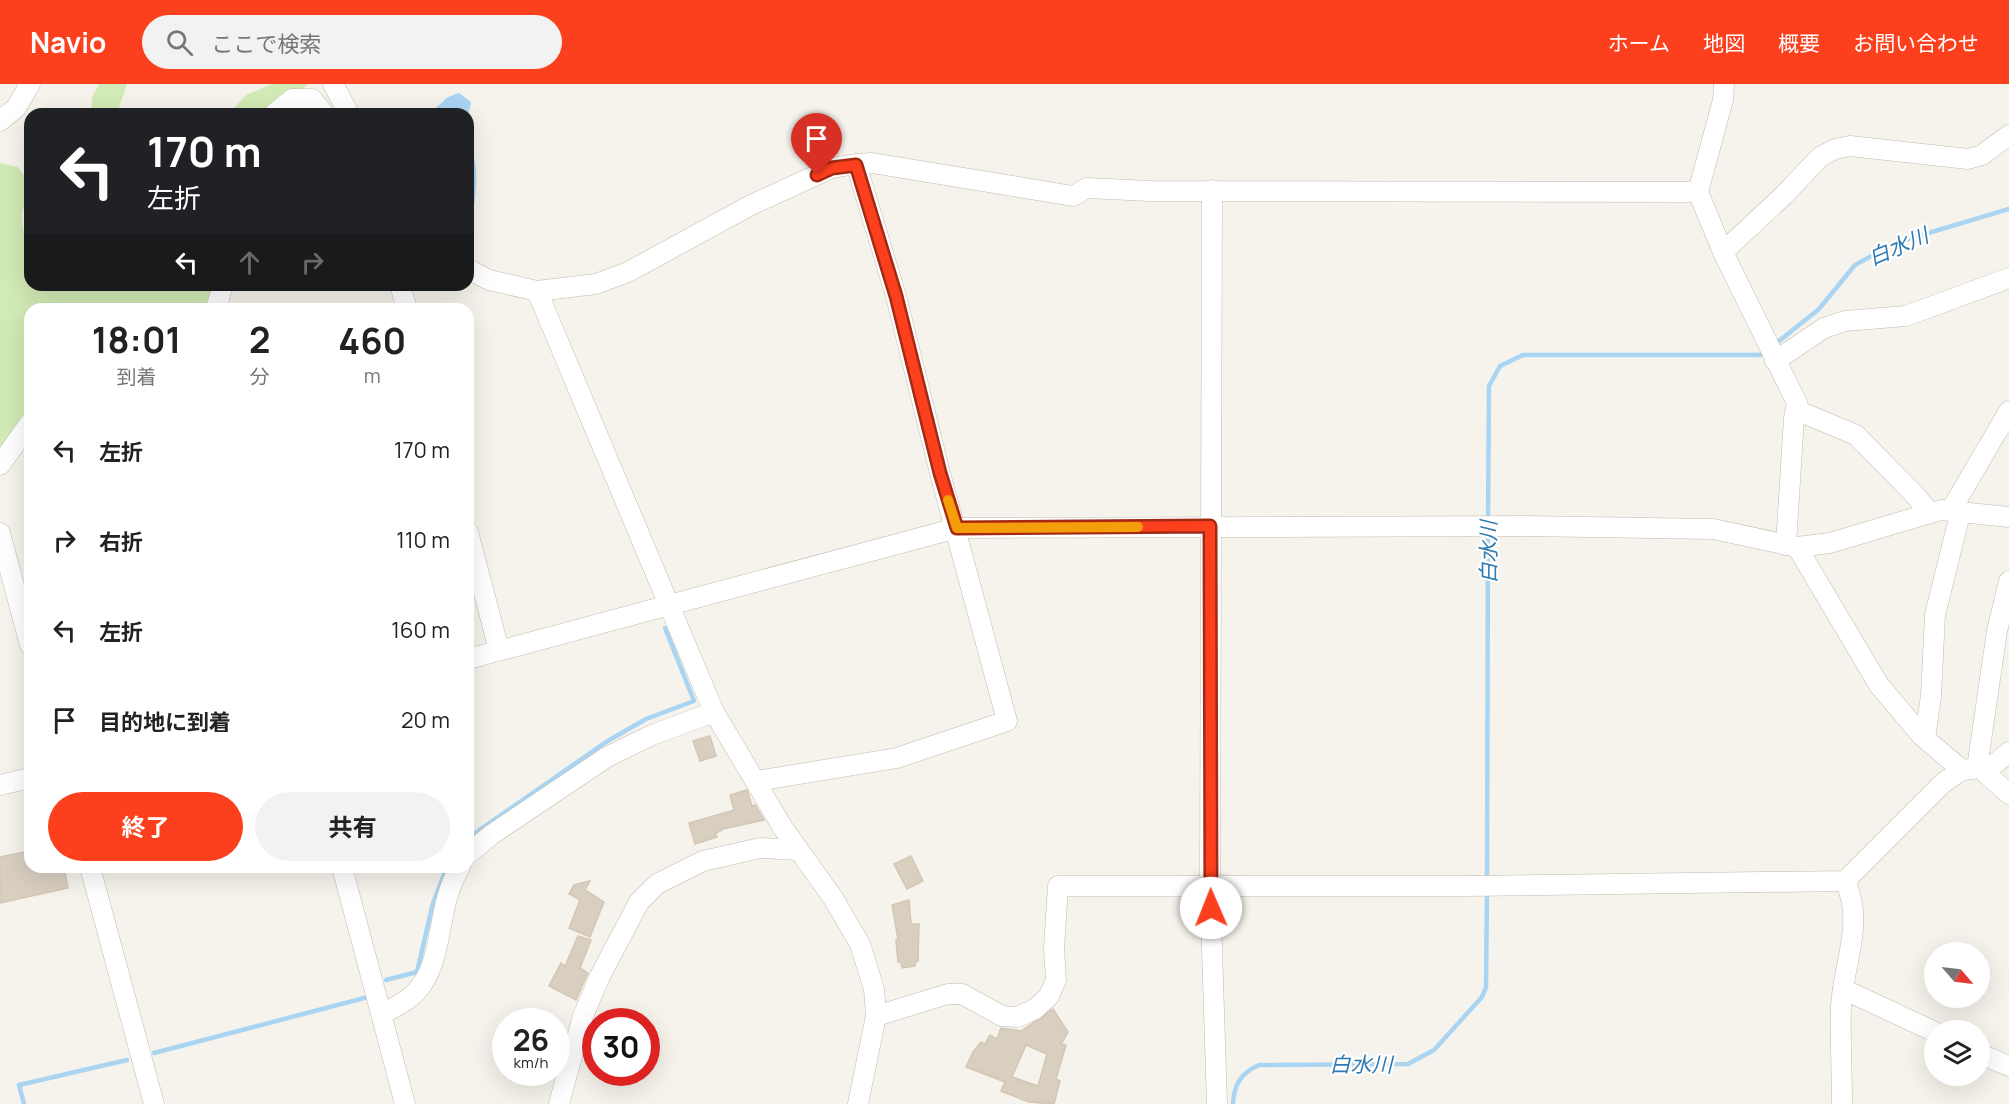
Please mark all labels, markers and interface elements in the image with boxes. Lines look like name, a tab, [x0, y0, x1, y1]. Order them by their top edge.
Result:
search box	[142, 15, 562, 69]
text: Navio	[30, 23, 106, 61]
icon: search	[163, 26, 196, 59]
text: ここで検索	[211, 29, 321, 59]
text: ホーム	[1608, 29, 1670, 57]
text: 地図	[1703, 29, 1745, 57]
text: 概要	[1778, 29, 1820, 57]
text: お問い合わせ	[1853, 29, 1979, 57]
pin	[791, 113, 842, 175]
text: 170 m	[147, 122, 262, 180]
icon: arrive	[800, 122, 833, 155]
icon: left	[48, 132, 126, 210]
text: 左折	[147, 179, 201, 216]
water label: 白水川	[1864, 220, 1934, 271]
icon: left	[170, 246, 203, 279]
icon: ahead	[233, 246, 266, 279]
icon: right	[296, 246, 329, 279]
text: 18:01	[92, 315, 181, 364]
text: 2	[249, 315, 271, 364]
text: 460	[338, 316, 406, 365]
text: m	[364, 362, 381, 389]
text: 到着	[117, 363, 157, 390]
text: 分	[250, 363, 270, 390]
icon: left	[48, 434, 81, 467]
text: 170 m	[394, 435, 450, 465]
text: 左折	[99, 437, 143, 467]
water label: 白水川	[1474, 519, 1502, 584]
icon: right	[48, 524, 81, 557]
text: 110 m	[396, 525, 450, 555]
text: 右折	[99, 527, 143, 557]
icon: left	[48, 614, 81, 647]
text: 160 m	[391, 615, 450, 645]
text: 左折	[99, 617, 143, 647]
icon: arrive	[48, 704, 81, 737]
text: 20 m	[401, 705, 450, 735]
text: 目的地に到着	[99, 707, 231, 737]
button: 終了	[48, 792, 243, 861]
button: 共有	[255, 792, 450, 861]
position arrow	[1179, 876, 1243, 940]
north arrow	[1924, 942, 1990, 1008]
map controls	[1924, 942, 1990, 1086]
speed limit sign: 30	[582, 1008, 660, 1086]
text: 26	[513, 1019, 549, 1060]
button: layers	[1924, 1020, 1990, 1086]
water label: 白水川	[1330, 1050, 1394, 1078]
text: km/h	[514, 1052, 548, 1073]

